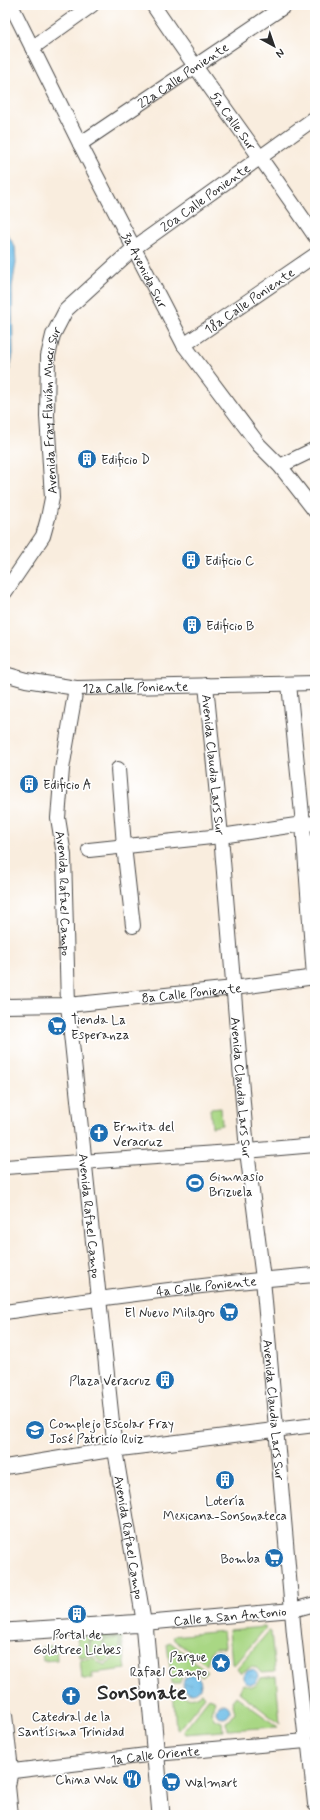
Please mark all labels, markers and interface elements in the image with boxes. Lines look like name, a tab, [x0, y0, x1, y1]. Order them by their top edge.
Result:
north arrow	[254, 26, 294, 66]
street label: 22a Calle Poniente	[135, 39, 232, 113]
text: N	[272, 45, 287, 61]
street label: 5a Calle Sur	[206, 89, 260, 155]
street label: 20a Calle Poniente	[157, 160, 254, 236]
street label: 3a Avenida Sur	[117, 230, 171, 312]
street label: 18a Calle Poniente	[201, 264, 298, 339]
street label: Avenida Fray Flavián Mucci Sur	[40, 323, 66, 495]
building icon: Edificio D	[76, 448, 98, 470]
place label: Edificio D	[101, 452, 150, 469]
building icon: Edificio C	[180, 549, 202, 571]
place label: Edificio C	[205, 553, 254, 570]
building icon: Edificio B	[181, 614, 203, 636]
place label: Edificio B	[206, 618, 254, 635]
street label: 12a Calle Poniente	[82, 679, 189, 698]
street label: Avenida Claudia Lars Sur	[197, 694, 228, 837]
building icon: Edificio A	[18, 773, 40, 795]
place label: Edificio A	[43, 777, 91, 794]
street label: Avenida Rafael Campo	[50, 830, 74, 956]
street label: 8a Calle Poniente	[141, 980, 243, 1007]
place label: Tienda La Esperanza	[71, 1012, 130, 1044]
supermarket icon: Tienda La Esperanza	[46, 1015, 68, 1037]
street label: Avenida Claudia Lars Sur	[226, 1016, 255, 1160]
place label: Ermita del Veracruz	[113, 1119, 174, 1151]
church icon: Ermita del Veracruz	[88, 1122, 110, 1144]
street label: Avenida Rafael Campo	[74, 1153, 104, 1279]
place label: Gimnasio Brizuela	[209, 1169, 264, 1201]
sports icon: Gimnasio Brizuela	[184, 1172, 206, 1194]
street label: 4a Calle Poniente	[155, 1273, 257, 1301]
supermarket icon: El Nuevo Milagro	[218, 1301, 240, 1323]
place label: El Nuevo Milagro	[125, 1305, 215, 1323]
street label: Avenida Claudia Lars Sur	[258, 1339, 288, 1482]
building icon: Plaza Veracruz	[154, 1369, 176, 1391]
place label: Plaza Veracruz	[69, 1373, 151, 1390]
place label: Complejo Escolar Fray José Patricio Ruiz	[49, 1416, 174, 1448]
school or university icon: Complejo Escolar Fray José Patricio Ruiz	[24, 1419, 46, 1441]
building icon: Lotería Mexicana-Sonsonateca	[214, 1469, 236, 1491]
street label: Avenida Rafael Campo	[109, 1474, 147, 1601]
place label: Lotería Mexicana-Sonsonateca	[163, 1493, 287, 1525]
supermarket icon: Bomba	[263, 1547, 285, 1569]
place label: Bomba	[220, 1551, 260, 1568]
building icon: Portal de Goldtree Liebes	[66, 1603, 88, 1625]
street label: Calle a San Antonio	[173, 1604, 287, 1630]
place label: Portal de Goldtree Liebes	[33, 1627, 121, 1659]
place label: Parque Rafael Campo	[130, 1649, 207, 1681]
place icon: Parque Rafael Campo	[210, 1652, 232, 1674]
district label: Sonsonate	[97, 1679, 188, 1707]
church icon: Catedral de la Santísima Trinidad	[60, 1685, 82, 1707]
place label: Catedral de la Santísima Trinidad	[18, 1709, 124, 1741]
street label: 1a Calle Oriente	[109, 1743, 201, 1769]
restaurant icon: China Wok	[121, 1768, 143, 1790]
supermarket icon: Walmart	[160, 1771, 182, 1793]
place label: China Wok	[55, 1772, 119, 1789]
place label: Walmart	[185, 1775, 238, 1792]

